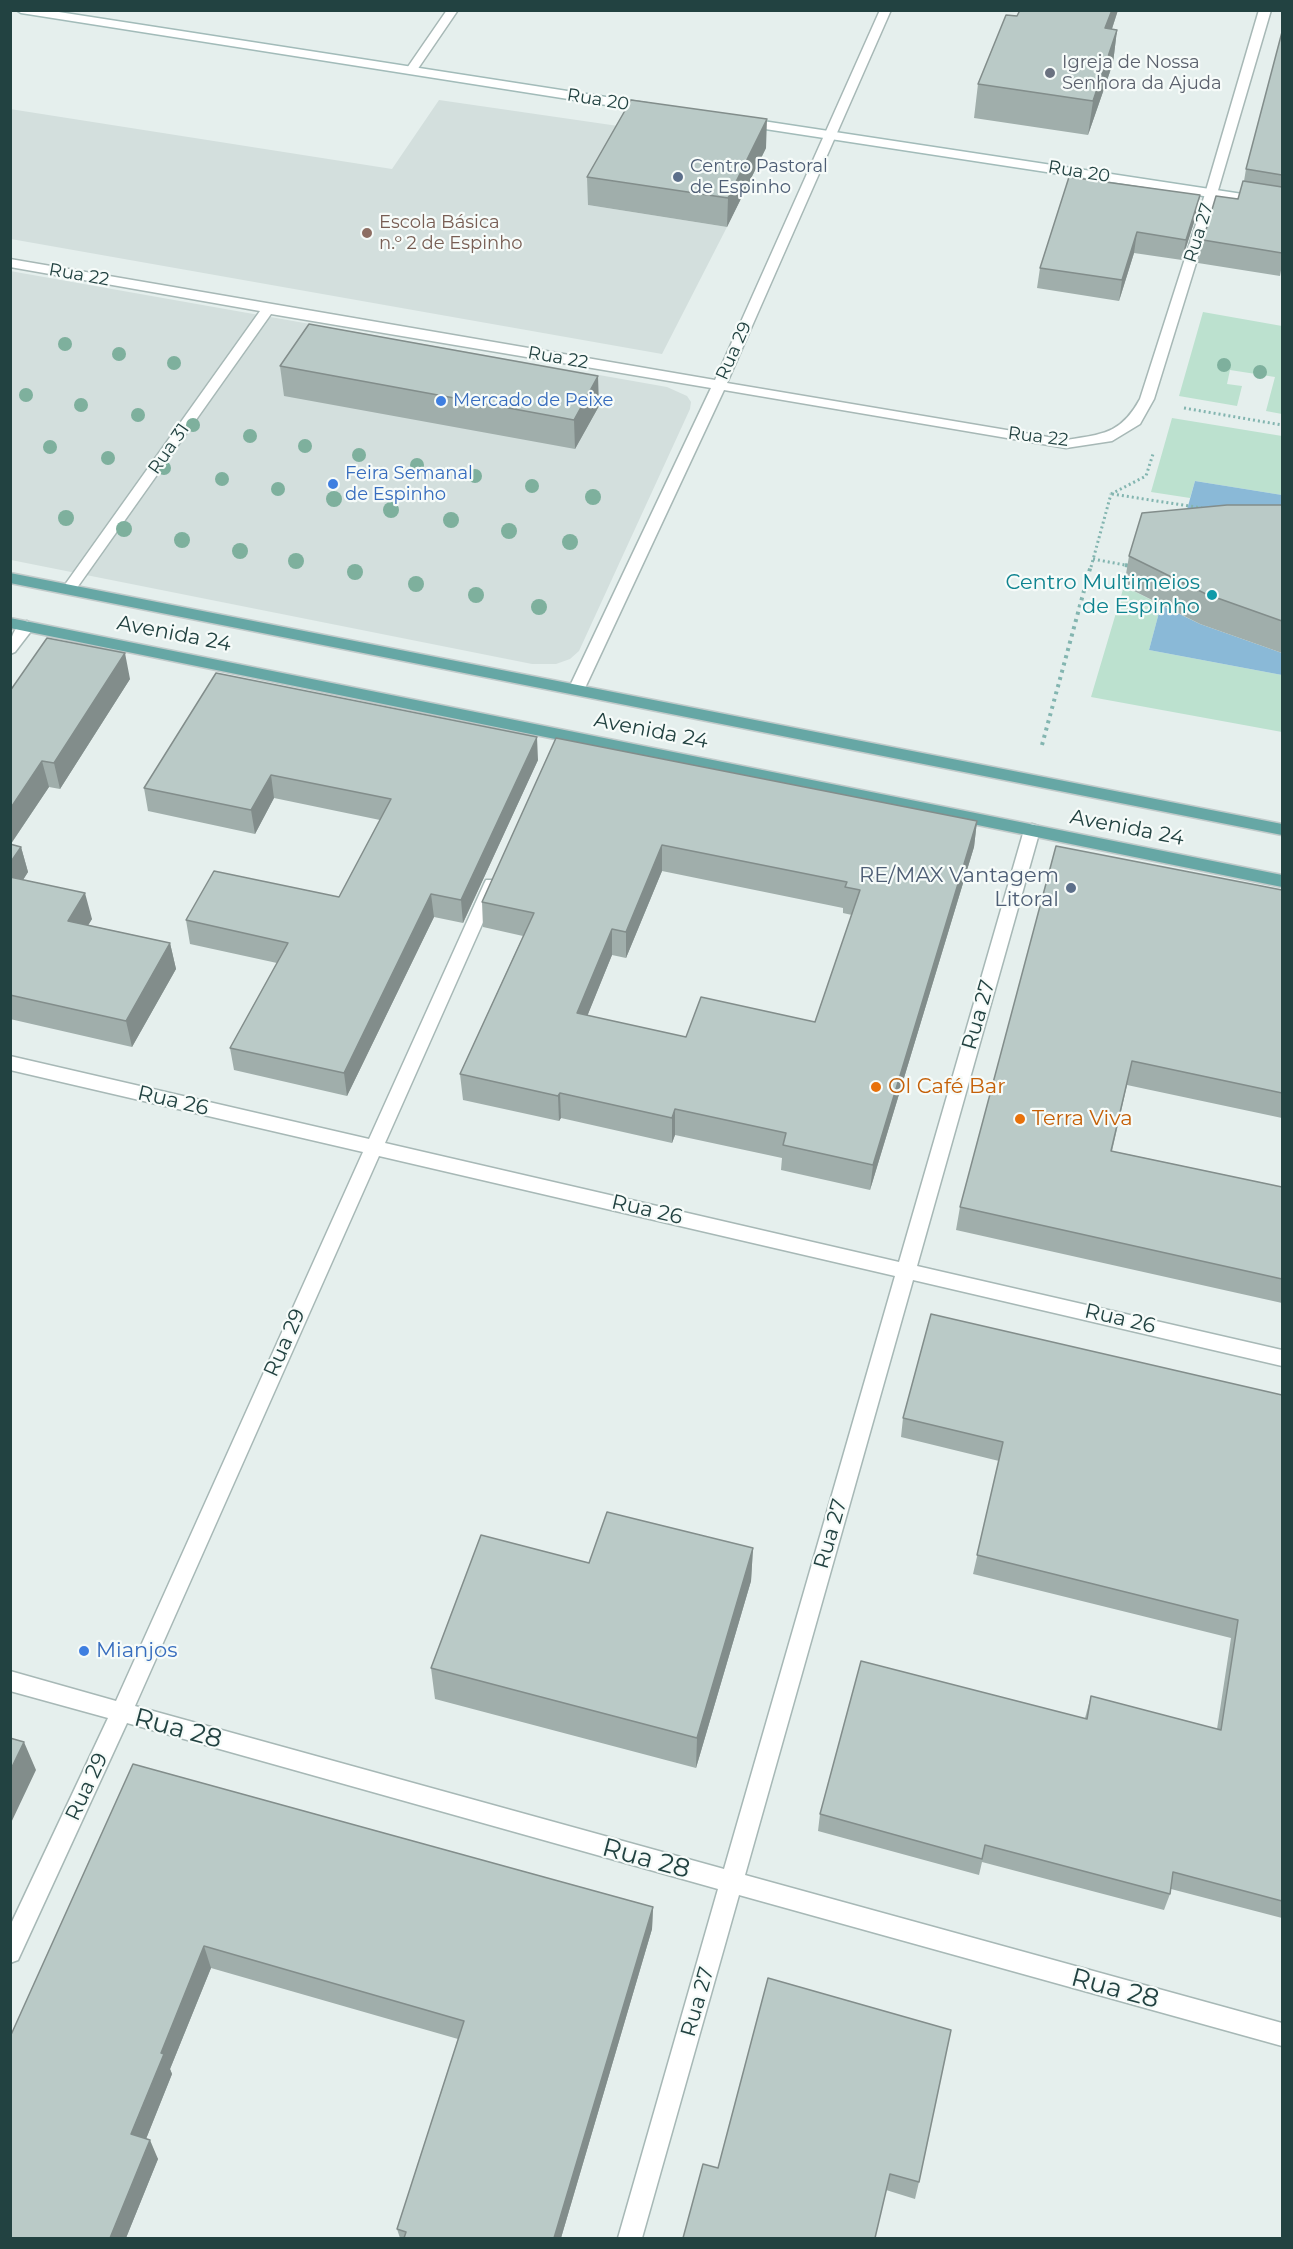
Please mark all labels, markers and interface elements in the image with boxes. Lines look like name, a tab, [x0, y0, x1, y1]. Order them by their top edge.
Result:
place label: Igreja de Nossa Senhora da Ajuda	[1062, 52, 1222, 94]
marker: Igreja de Nossa Senhora da Ajuda	[1043, 66, 1057, 80]
street label: Rua 20	[565, 84, 631, 116]
place label: Centro Pastoral de Espinho	[690, 156, 828, 198]
street label: Rua 20	[1046, 156, 1112, 188]
marker: Centro Pastoral de Espinho	[671, 170, 685, 184]
street label: Rua 27	[1180, 201, 1218, 265]
place label: Escola Básica n.º 2 de Espinho	[379, 212, 523, 254]
marker: Escola Básica n.º 2 de Espinho	[360, 226, 374, 240]
street label: Rua 22	[47, 259, 111, 291]
street label: Rua 29	[712, 318, 756, 384]
street label: Rua 22	[526, 342, 590, 374]
place label: Mercado de Peixe	[453, 390, 613, 412]
marker: Mercado de Peixe	[434, 394, 448, 408]
street label: Rua 31	[144, 419, 194, 479]
street label: Rua 22	[1006, 423, 1070, 451]
place label: Feira Semanal de Espinho	[345, 463, 473, 506]
marker: Feira Semanal de Espinho	[326, 477, 340, 491]
place label: Centro Multimeios de Espinho	[1006, 570, 1200, 620]
marker: Centro Multimeios de Espinho	[1205, 588, 1219, 602]
street label: Avenida 24	[115, 611, 233, 657]
street label: Avenida 24	[592, 708, 710, 754]
street label: Avenida 24	[1068, 805, 1186, 851]
place label: RE/MAX Vantagem Litoral	[859, 863, 1059, 913]
marker: RE/MAX Vantagem Litoral	[1064, 881, 1078, 895]
street label: Rua 27	[957, 977, 1001, 1053]
place label: Ol Café Bar	[888, 1074, 1006, 1100]
marker: Ol Café Bar	[869, 1080, 883, 1094]
street label: Rua 26	[135, 1081, 211, 1121]
place label: Terra Viva	[1032, 1106, 1133, 1132]
marker: Terra Viva	[1013, 1112, 1027, 1126]
street label: Rua 26	[609, 1190, 685, 1230]
street label: Rua 26	[1082, 1299, 1158, 1339]
street label: Rua 29	[259, 1305, 311, 1381]
street label: Rua 27	[809, 1496, 853, 1572]
place label: Mianjos	[96, 1638, 177, 1664]
marker: Mianjos	[77, 1644, 91, 1658]
street label: Rua 28	[131, 1702, 225, 1756]
street label: Rua 29	[60, 1749, 114, 1825]
street label: Rua 28	[599, 1832, 693, 1886]
street label: Rua 28	[1068, 1962, 1162, 2016]
street label: Rua 27	[676, 1964, 720, 2040]

